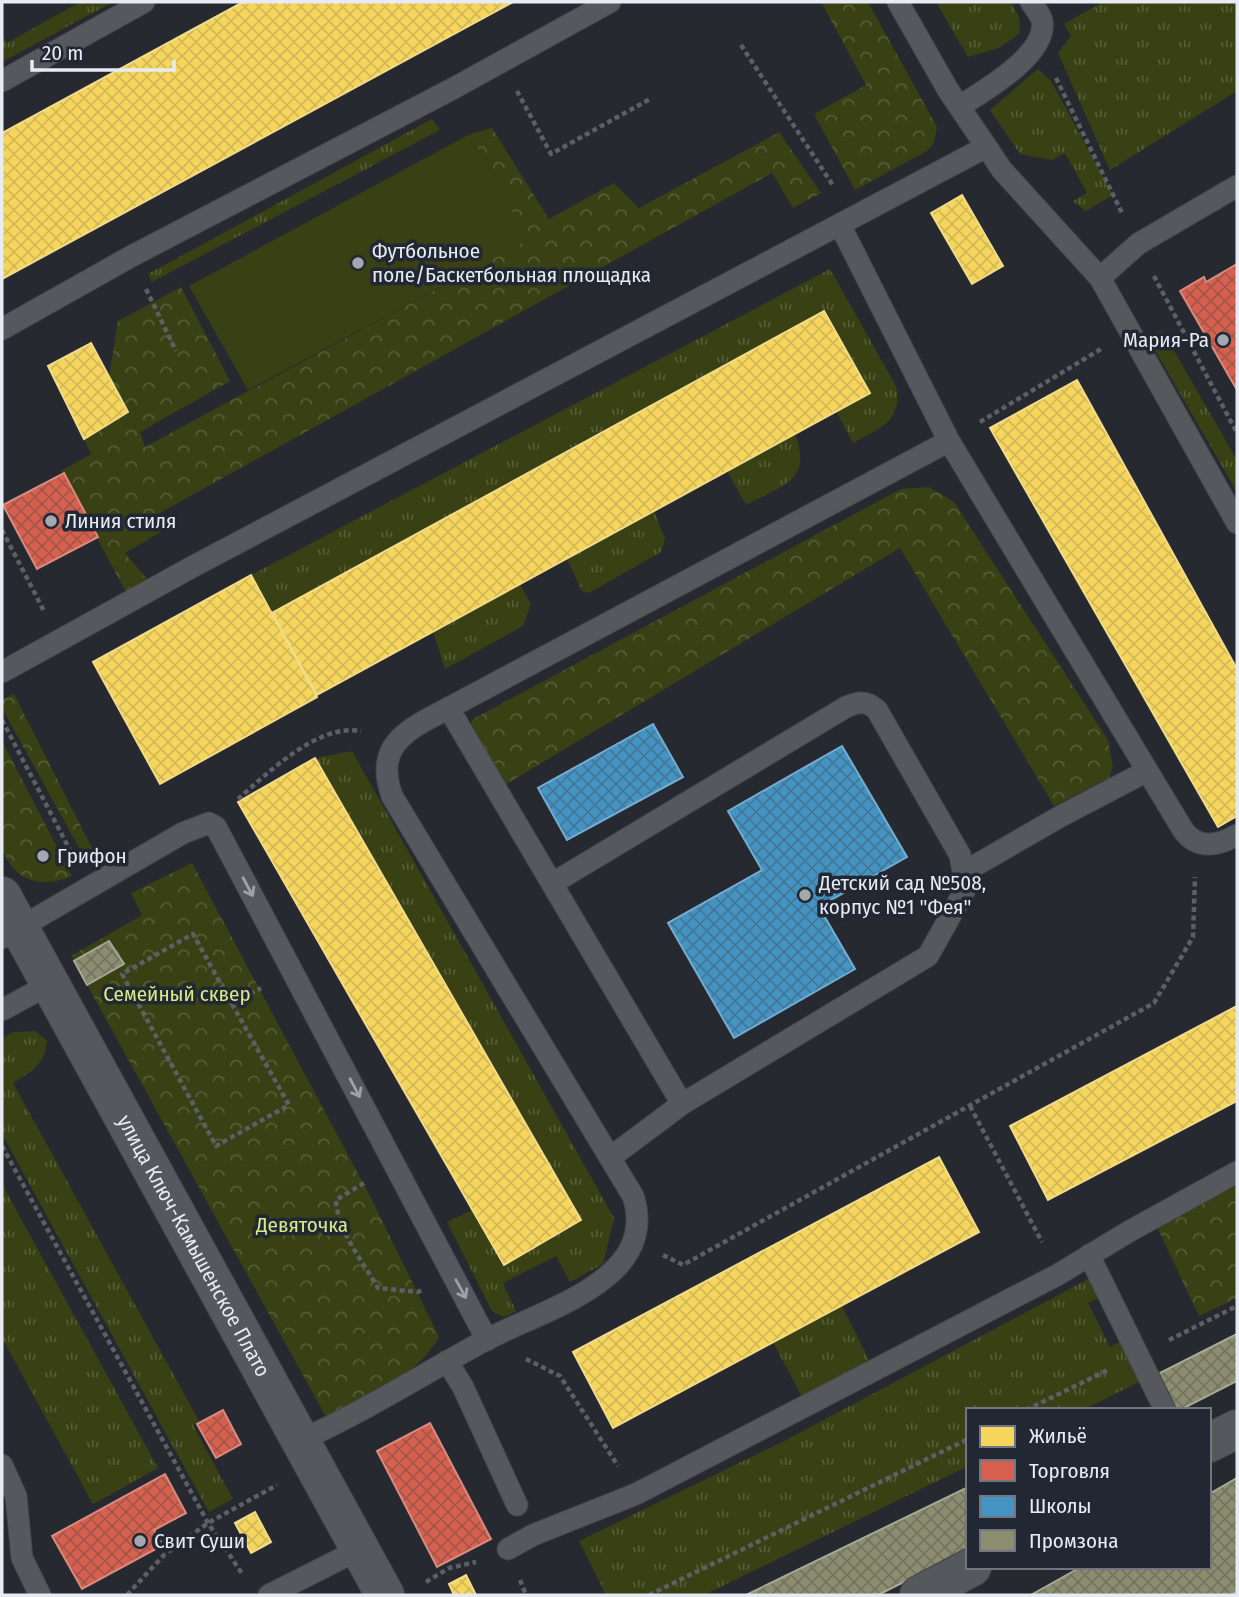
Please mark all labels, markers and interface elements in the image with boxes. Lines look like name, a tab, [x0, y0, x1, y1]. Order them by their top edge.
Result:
scale bar	[32, 28, 173, 72]
text: 20 m	[42, 40, 83, 66]
place label: Футбольное поле/Баскетбольная площадка	[372, 238, 651, 288]
marker: Футбольное поле/Баскетбольная площадка	[350, 255, 366, 271]
place label: Мария-Ра	[1123, 327, 1209, 353]
marker: Мария-Ра	[1215, 332, 1231, 348]
place label: Линия стиля	[65, 508, 176, 534]
marker: Линия стиля	[43, 513, 59, 529]
place label: Грифон	[57, 843, 127, 869]
marker: Грифон	[35, 848, 51, 864]
place label: Детский сад №508, корпус №1 "Фея"	[818, 870, 986, 920]
one-way arrow	[242, 876, 255, 897]
marker: Детский сад №508, корпус №1 "Фея"	[797, 887, 813, 903]
park label: Семейный сквер	[103, 981, 251, 1007]
one-way arrow	[348, 1077, 362, 1098]
street label: улица Ключ-Камышенское Плато	[112, 1110, 276, 1381]
park label: Девяточка	[255, 1212, 348, 1238]
one-way arrow	[455, 1278, 468, 1299]
legend	[966, 1408, 1211, 1569]
text: Жильё	[1029, 1423, 1087, 1449]
text: Торговля	[1029, 1458, 1110, 1484]
text: Школы	[1029, 1493, 1092, 1519]
place label: Свит Суши	[154, 1528, 245, 1554]
text: Промзона	[1029, 1528, 1118, 1554]
marker: Свит Суши	[132, 1533, 148, 1549]

